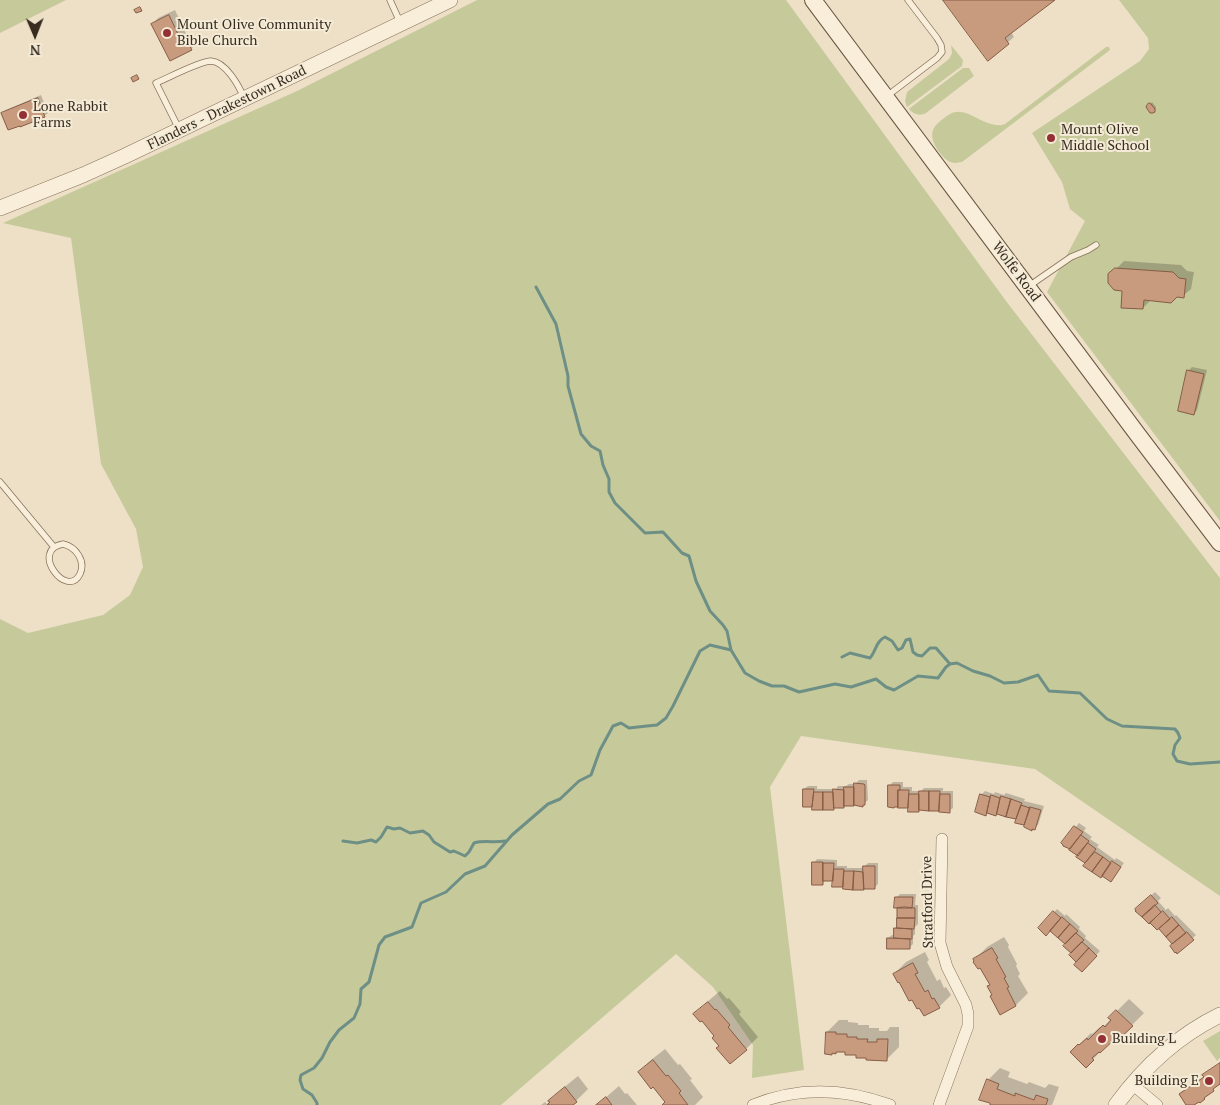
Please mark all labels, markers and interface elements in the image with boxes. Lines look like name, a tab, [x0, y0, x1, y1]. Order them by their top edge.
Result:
north arrow	[10, 10, 60, 60]
place label: Mount Olive Community Bible Church	[177, 17, 331, 49]
marker: Mount Olive Community Bible Church	[161, 27, 173, 39]
text: N	[30, 41, 41, 60]
street label: Flanders - Drakestown Road	[145, 62, 309, 154]
place label: Lone Rabbit Farms	[33, 99, 108, 132]
marker: Lone Rabbit Farms	[17, 109, 29, 121]
place label: Mount Olive Middle School	[1061, 122, 1149, 154]
marker: Mount Olive Middle School	[1045, 132, 1057, 144]
street label: Wolfe Road	[988, 239, 1044, 305]
street label: Stratford Drive	[919, 856, 937, 948]
place label: Building L	[1112, 1031, 1176, 1047]
marker: Building L	[1096, 1033, 1108, 1045]
place label: Building E	[1135, 1073, 1199, 1089]
marker: Building E	[1203, 1075, 1215, 1087]

